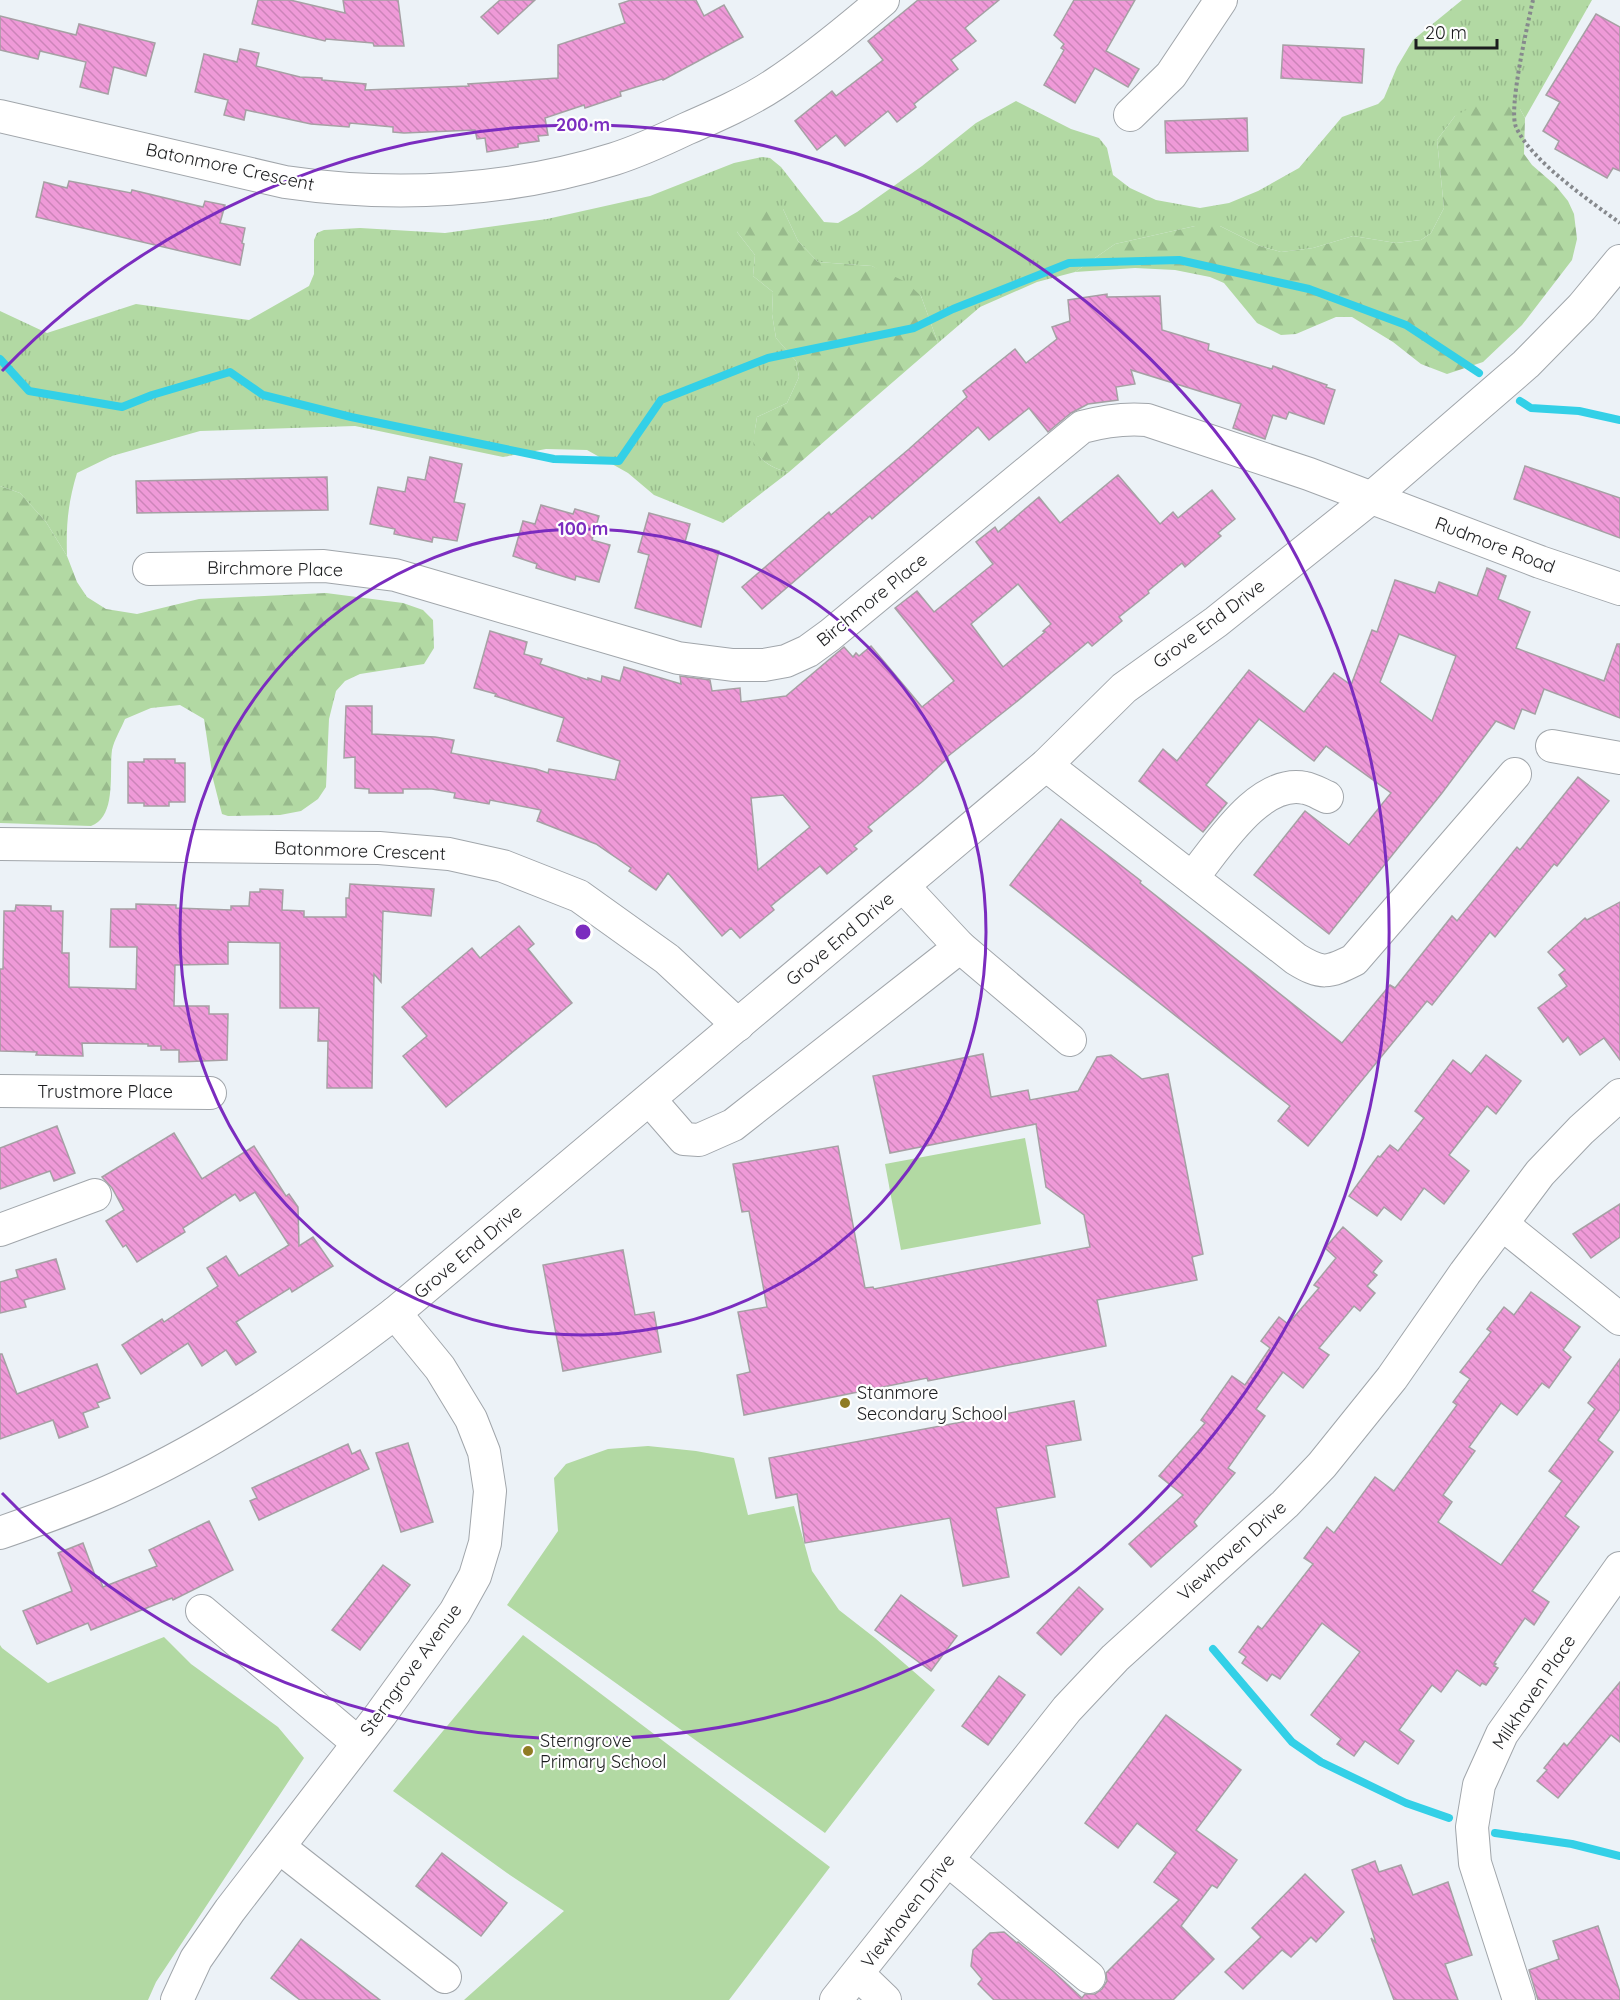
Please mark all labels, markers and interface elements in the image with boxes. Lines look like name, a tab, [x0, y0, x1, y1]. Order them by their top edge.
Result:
scale bar	[1416, 12, 1497, 50]
text: 20 m	[1425, 21, 1467, 44]
text: 200 m	[556, 113, 610, 136]
street label: Batonmore Crescent	[144, 137, 316, 196]
street label: Rudmore Road	[1432, 511, 1558, 578]
text: 100 m	[558, 517, 608, 540]
street label: Birchmore Place	[812, 548, 932, 651]
street label: Birchmore Place	[207, 556, 343, 581]
street label: Grove End Drive	[1148, 574, 1269, 673]
street label: Batonmore Crescent	[274, 836, 446, 865]
street label: Grove End Drive	[781, 887, 898, 991]
centre of rings	[573, 922, 593, 942]
street label: Trustmore Place	[37, 1080, 173, 1103]
street label: Grove End Drive	[409, 1200, 526, 1304]
place label: Stanmore Secondary School	[857, 1381, 1007, 1425]
marker: Stanmore Secondary School	[838, 1396, 852, 1410]
street label: Viewhaven Drive	[1172, 1496, 1291, 1606]
street label: Sterngrove Avenue	[355, 1599, 466, 1740]
street label: Milkhaven Place	[1487, 1630, 1580, 1754]
place label: Sterngrove Primary School	[540, 1729, 666, 1773]
marker: Sterngrove Primary School	[521, 1744, 535, 1758]
street label: Viewhaven Drive	[856, 1849, 959, 1972]

